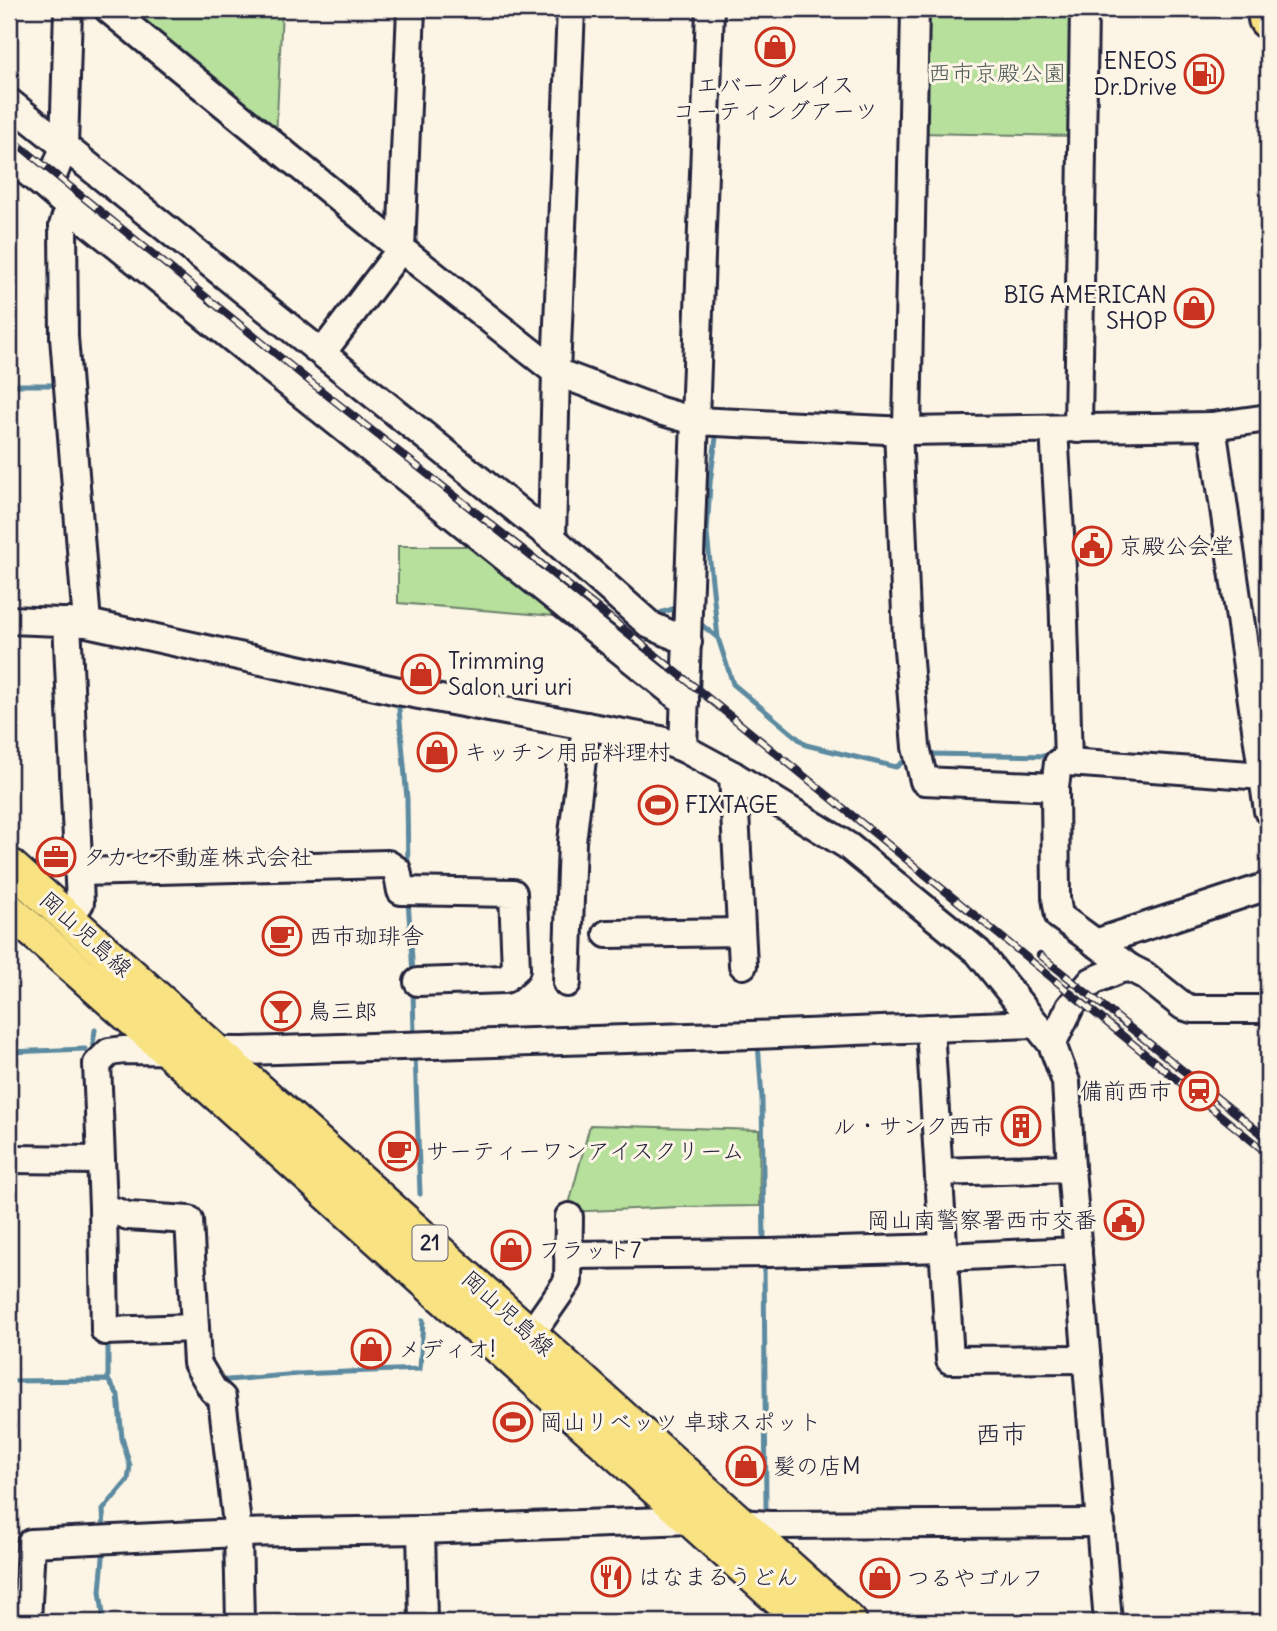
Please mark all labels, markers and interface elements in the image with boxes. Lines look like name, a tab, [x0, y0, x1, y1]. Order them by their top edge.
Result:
shop icon: エバーグレイス コーティングアーツ	[754, 26, 796, 68]
place label: ENEOS Dr.Drive	[1093, 46, 1177, 101]
fuel station icon: ENEOS Dr.Drive	[1183, 53, 1225, 95]
park label: 西市京殿公園	[928, 58, 1066, 87]
place label: エバーグレイス コーティングアーツ	[672, 70, 878, 125]
place label: BIG AMERICAN SHOP	[1003, 280, 1167, 335]
shop icon: BIG AMERICAN SHOP	[1173, 287, 1215, 329]
public building icon: 京殿公会堂	[1071, 525, 1113, 567]
place label: 京殿公会堂	[1119, 531, 1234, 560]
place label: Trimming Salon uri uri	[448, 646, 572, 701]
shop icon: Trimming Salon uri uri	[400, 653, 442, 695]
shop icon: キッチン用品料理村	[416, 731, 458, 773]
place label: キッチン用品料理村	[464, 737, 671, 766]
sports icon: FIXTAGE	[637, 784, 679, 826]
place label: FIXTAGE	[685, 790, 778, 819]
office icon: タカセ不動産株式会社	[35, 836, 77, 878]
place label: タカセ不動産株式会社	[83, 842, 313, 871]
street label: 岡山児島線	[34, 884, 139, 983]
cafe icon: 西市珈琲舎	[261, 915, 303, 957]
place label: 西市珈琲舎	[309, 921, 424, 950]
bar icon: 鳥三郎	[260, 990, 302, 1032]
place label: 鳥三郎	[308, 996, 377, 1025]
station icon: 備前西市	[1178, 1070, 1220, 1112]
place label: 備前西市	[1080, 1076, 1172, 1105]
building icon: ル・サンク西市	[1000, 1105, 1042, 1147]
place label: ル・サンク西市	[833, 1111, 994, 1140]
cafe icon: サーティーワンアイスクリーム	[378, 1130, 420, 1172]
place label: サーティーワンアイスクリーム	[426, 1136, 745, 1165]
public building icon: 岡山南警察署西市交番	[1103, 1199, 1145, 1241]
place label: 岡山南警察署西市交番	[867, 1205, 1097, 1234]
road number: 21	[412, 1226, 448, 1260]
shop icon: フラット7	[490, 1229, 532, 1271]
place label: フラット7	[538, 1235, 641, 1264]
street label: 岡山児島線	[456, 1263, 561, 1362]
shop icon: メディオ!	[350, 1328, 392, 1370]
place label: メディオ!	[398, 1334, 496, 1363]
sports icon: 岡山リベッツ 卓球スポット	[492, 1401, 534, 1443]
place label: 岡山リベッツ 卓球スポット	[540, 1407, 821, 1436]
district label: 西市	[975, 1417, 1027, 1450]
shop icon: 髪の店M	[725, 1445, 767, 1487]
place label: 髪の店M	[773, 1451, 861, 1480]
restaurant icon: はなまるうどん	[590, 1556, 632, 1598]
shop icon: つるやゴルフ	[859, 1557, 901, 1599]
place label: はなまるうどん	[638, 1562, 799, 1591]
place label: つるやゴルフ	[907, 1563, 1044, 1592]

